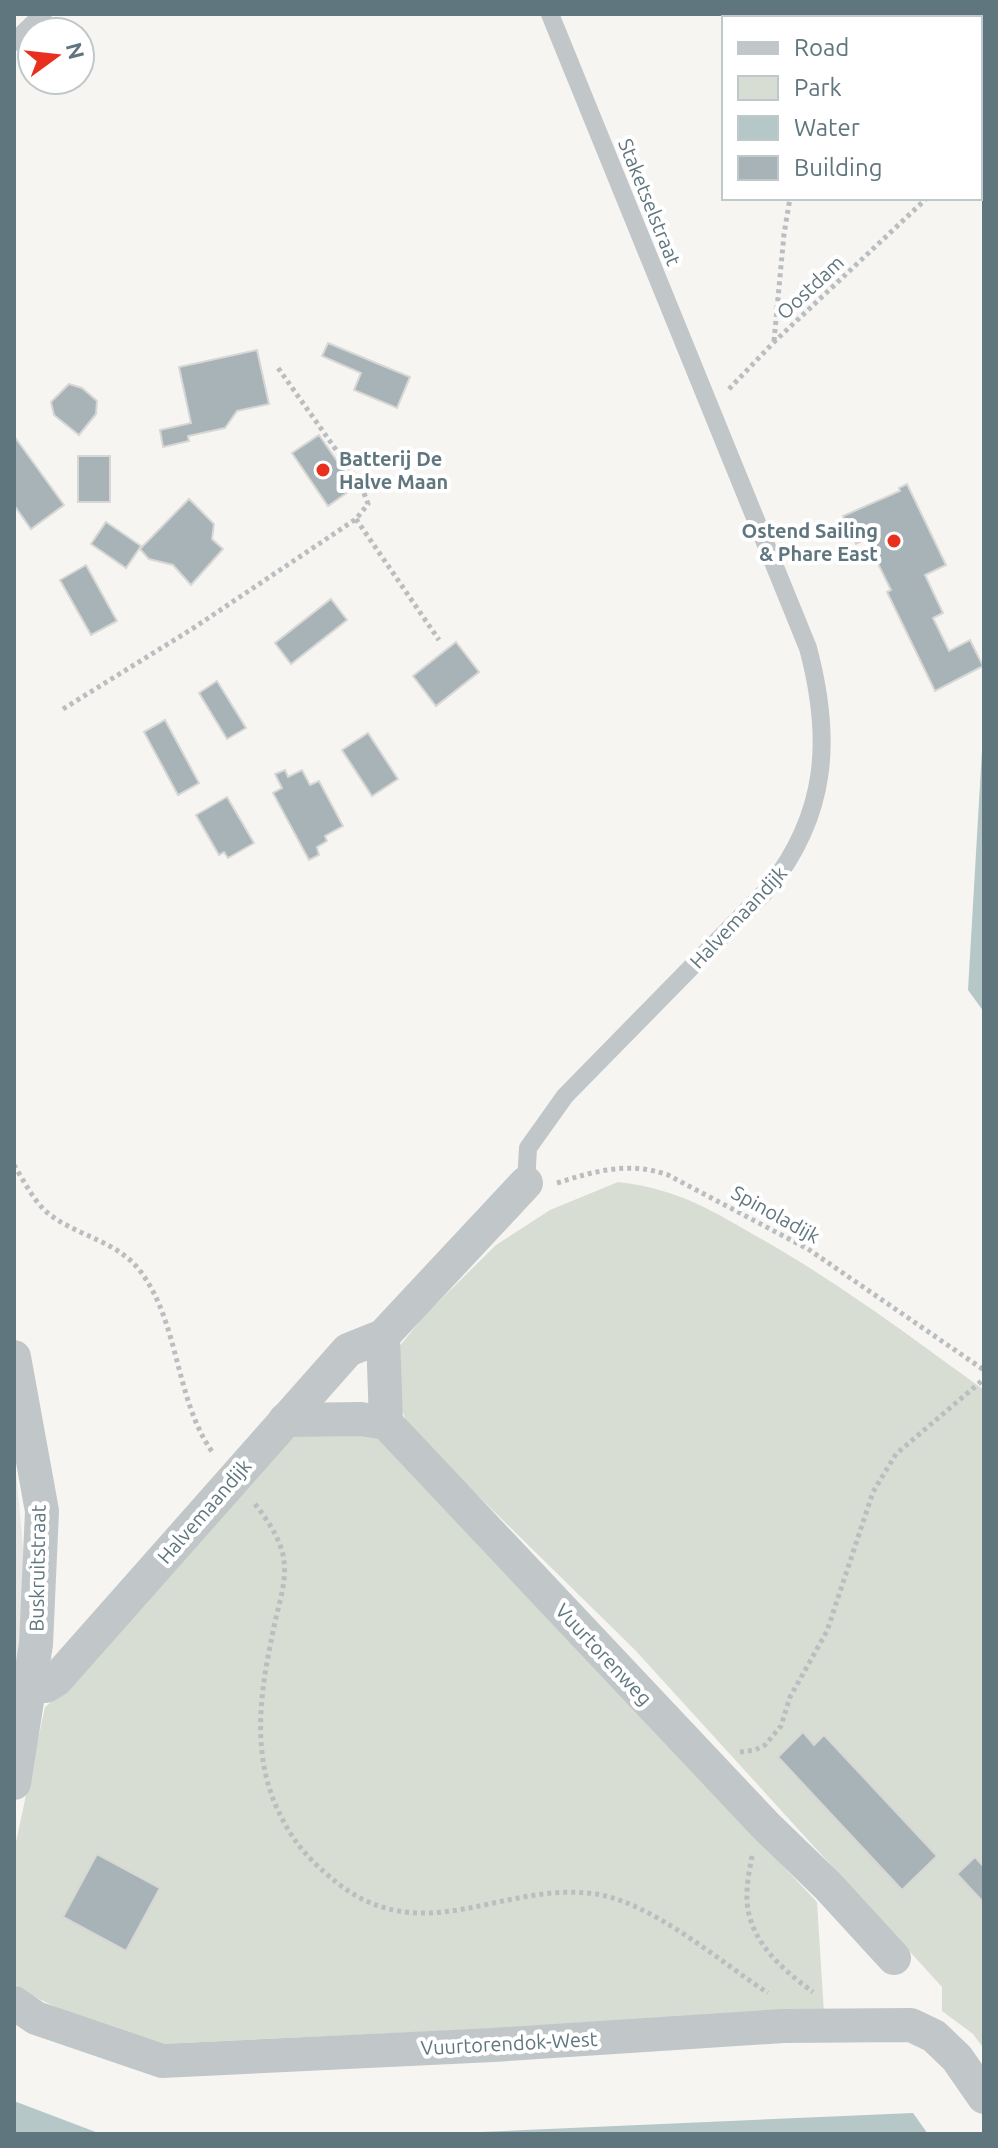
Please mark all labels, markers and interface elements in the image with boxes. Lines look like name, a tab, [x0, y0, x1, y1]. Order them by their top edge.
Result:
north arrow	[16, 16, 96, 96]
legend	[722, 16, 982, 200]
text: Road	[794, 34, 849, 61]
text: N	[62, 40, 90, 62]
text: Park	[794, 74, 842, 101]
text: Water	[794, 114, 860, 141]
street label: Staketselstraat	[614, 135, 686, 269]
text: Building	[794, 154, 882, 181]
street label: Oostdam	[772, 250, 848, 324]
place label: Batterij De Halve Maan	[339, 447, 448, 493]
marker: Batterij De Halve Maan	[314, 461, 332, 479]
place label: Ostend Sailing & Phare East	[742, 519, 878, 565]
marker: Ostend Sailing & Phare East	[885, 532, 903, 550]
street label: Halvemaandijk	[685, 861, 791, 973]
street label: Spinoladijk	[728, 1180, 824, 1248]
street label: Halvemaandijk	[152, 1454, 256, 1568]
street label: Buskruitstraat	[24, 1504, 50, 1632]
street label: Vuurtorenweg	[551, 1598, 657, 1710]
street label: Vuurtorendok-West	[420, 2027, 598, 2059]

